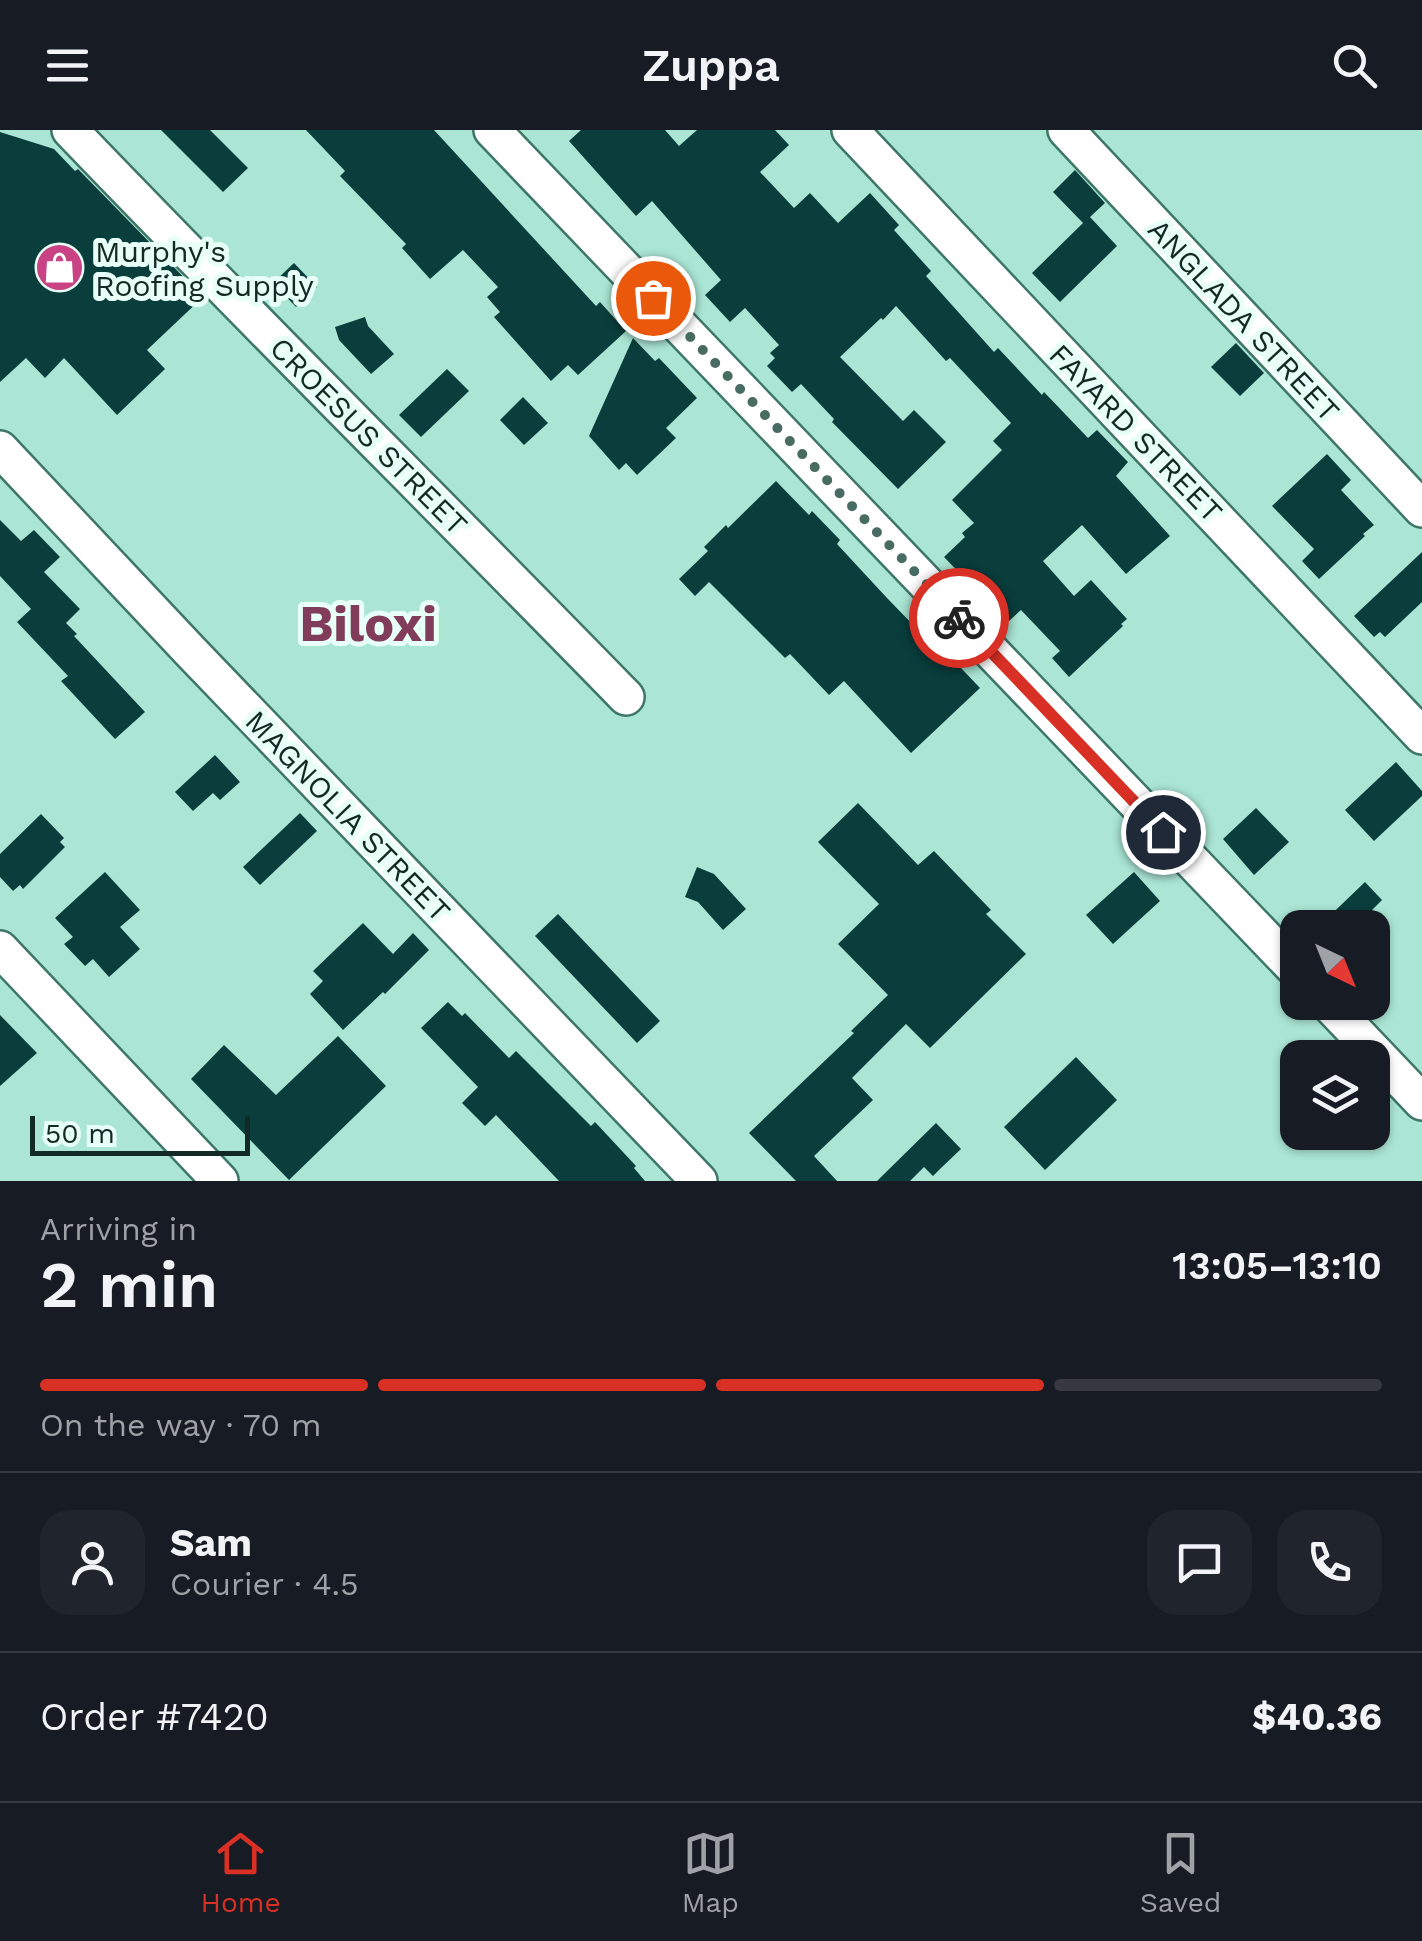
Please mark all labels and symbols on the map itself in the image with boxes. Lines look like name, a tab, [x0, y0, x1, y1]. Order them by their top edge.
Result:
street label: ANGLADA STREET	[1141, 212, 1347, 428]
place label: Murphy's Roofing Supply	[95, 234, 314, 303]
shop icon: Murphy's Roofing Supply	[34, 242, 86, 294]
pin	[611, 256, 696, 341]
street label: CROESUS STREET	[263, 330, 475, 542]
street label: FAYARD STREET	[1042, 337, 1230, 529]
courier	[909, 568, 1009, 668]
district label: Biloxi	[299, 594, 437, 653]
street label: MAGNOLIA STREET	[238, 703, 458, 929]
pin	[1121, 790, 1206, 875]
north arrow	[1280, 910, 1390, 1020]
scale bar	[30, 1111, 250, 1156]

